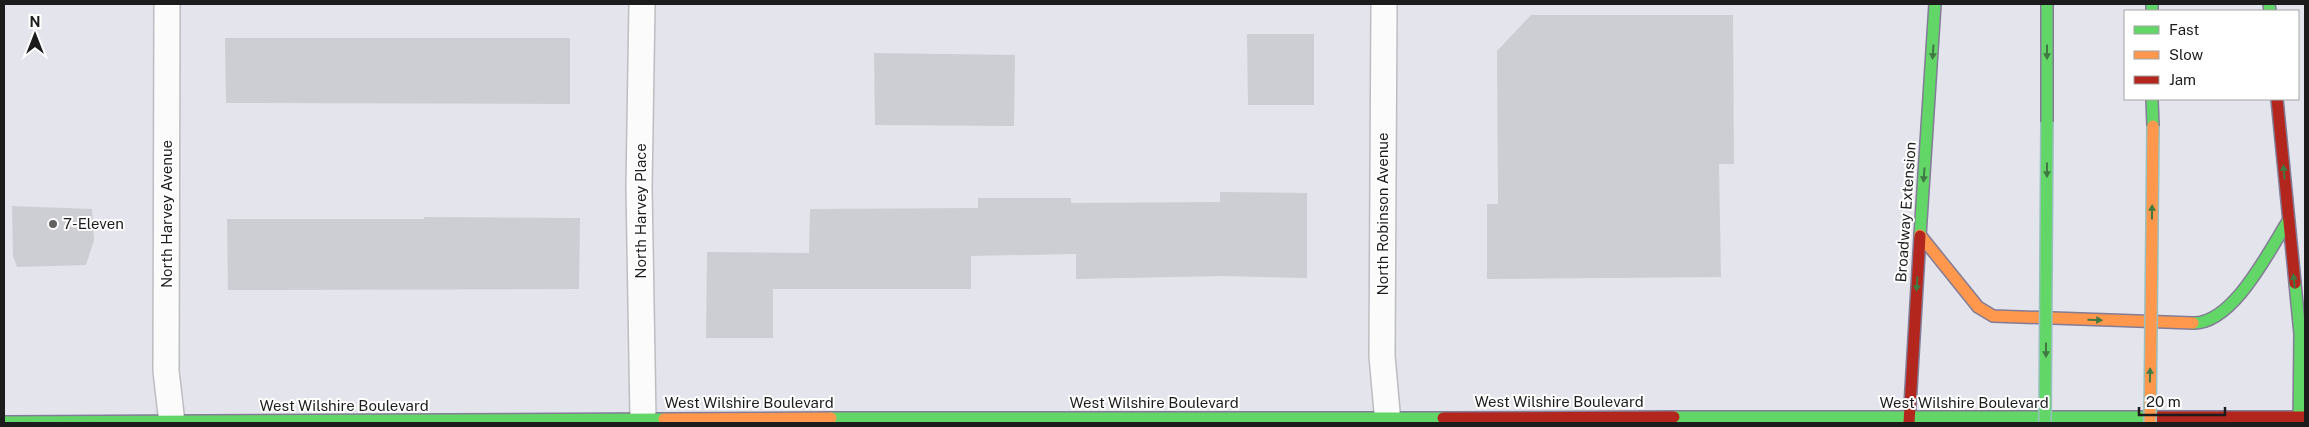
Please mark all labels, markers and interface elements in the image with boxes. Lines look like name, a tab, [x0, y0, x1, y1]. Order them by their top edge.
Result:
north arrow	[10, 10, 60, 60]
legend	[2124, 10, 2299, 100]
text: N	[30, 14, 40, 30]
text: Fast	[2169, 21, 2199, 38]
one-way arrow	[1928, 45, 1936, 61]
one-way arrow	[2043, 45, 2051, 61]
text: Slow	[2169, 46, 2204, 63]
text: Jam	[2169, 71, 2196, 88]
street label: North Robinson Avenue	[1374, 132, 1391, 296]
street label: North Harvey Avenue	[158, 140, 175, 288]
street label: Broadway Extension	[1892, 141, 1919, 283]
street label: North Harvey Place	[632, 143, 649, 279]
one-way arrow	[2043, 163, 2051, 179]
one-way arrow	[2279, 164, 2287, 180]
one-way arrow	[1920, 167, 1928, 183]
one-way arrow	[2148, 204, 2156, 220]
place label: 7-Eleven	[63, 215, 124, 232]
marker: 7-Eleven	[47, 218, 59, 230]
one-way arrow	[2290, 273, 2298, 289]
one-way arrow	[1912, 276, 1920, 292]
one-way arrow	[2088, 316, 2104, 324]
one-way arrow	[2042, 343, 2050, 359]
one-way arrow	[2146, 366, 2154, 382]
scale bar	[2139, 384, 2225, 416]
street label: West Wilshire Boulevard	[1474, 393, 1644, 410]
text: 20 m	[2146, 393, 2181, 410]
street label: West Wilshire Boulevard	[664, 394, 834, 411]
street label: West Wilshire Boulevard	[1069, 394, 1239, 411]
street label: West Wilshire Boulevard	[1879, 394, 2049, 411]
street label: West Wilshire Boulevard	[259, 397, 429, 414]

